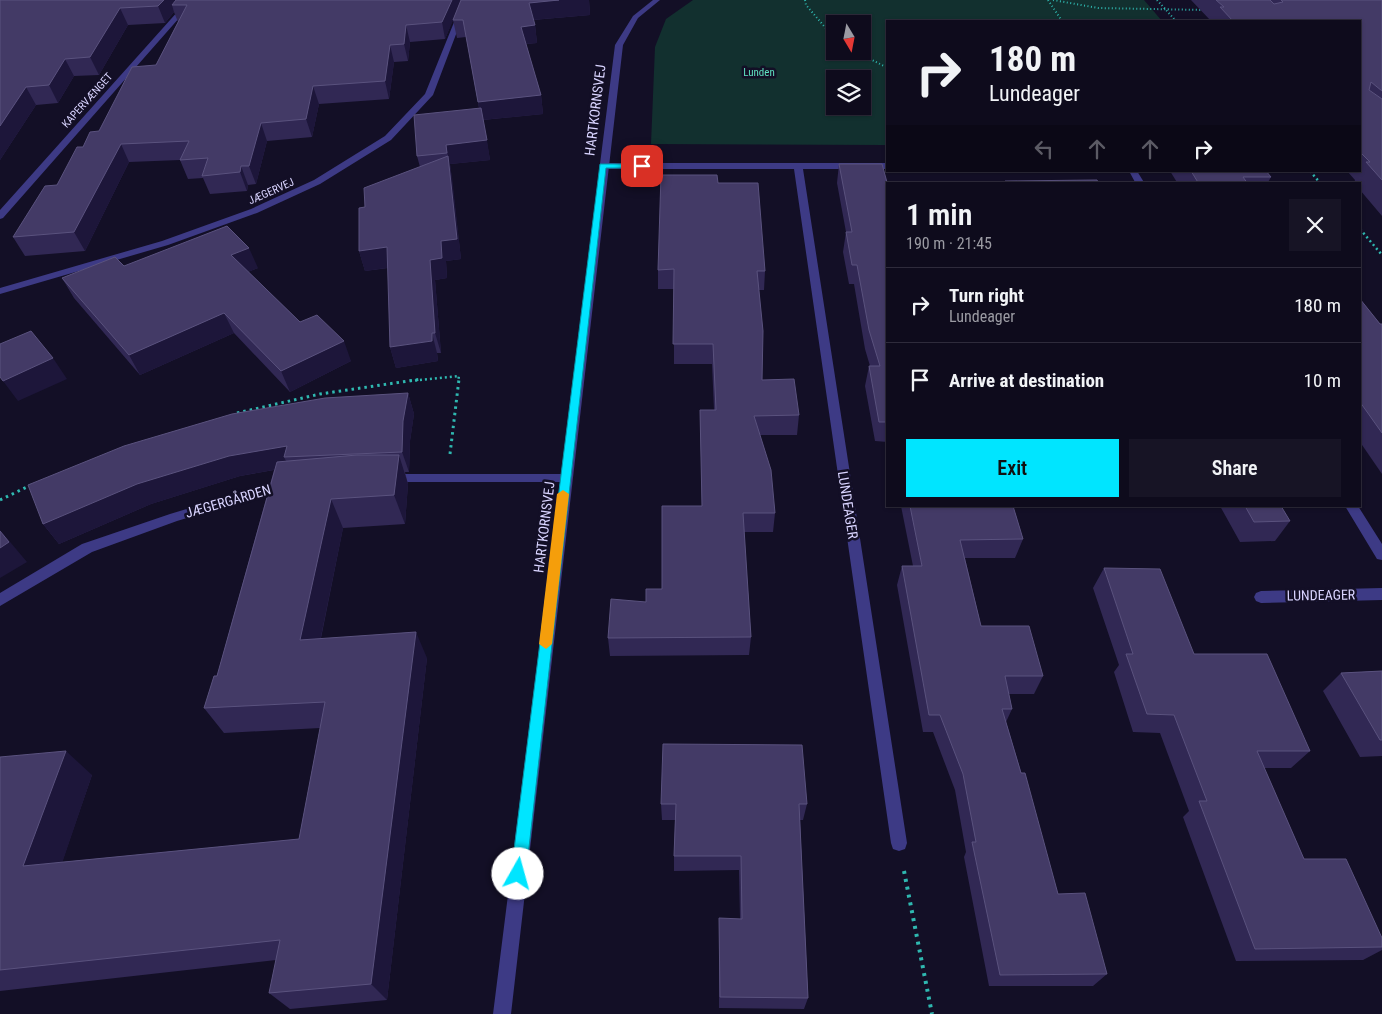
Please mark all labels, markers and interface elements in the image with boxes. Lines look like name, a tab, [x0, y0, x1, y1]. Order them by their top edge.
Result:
north arrow	[826, 15, 871, 60]
map controls	[826, 15, 871, 115]
text: 180 m	[989, 39, 1076, 80]
icon: right	[906, 40, 971, 105]
street label: HARTKORNSVEJ	[581, 63, 609, 157]
park label: Lunden	[743, 66, 775, 79]
street label: KAPERVÆNGET	[59, 70, 116, 130]
button: layers	[826, 70, 871, 115]
text: Lundeager	[989, 81, 1080, 106]
icon: left	[1030, 135, 1058, 163]
icon: ahead	[1083, 135, 1111, 163]
icon: ahead	[1136, 135, 1164, 163]
icon: right	[1189, 135, 1217, 163]
pin	[621, 145, 663, 187]
icon: arrive	[628, 152, 656, 180]
street label: JÆGERVEJ	[246, 176, 296, 207]
text: 1 min	[906, 197, 972, 232]
button: close	[1289, 199, 1341, 251]
text: 190 m · 21:45	[906, 234, 992, 253]
text: Turn right	[949, 284, 1024, 307]
icon: right	[906, 291, 934, 319]
text: 180 m	[1294, 294, 1341, 317]
text: Lundeager	[949, 307, 1015, 326]
icon: arrive	[906, 366, 934, 394]
text: Arrive at destination	[949, 369, 1104, 392]
text: 10 m	[1304, 369, 1341, 392]
button: Exit	[906, 439, 1119, 497]
button: Share	[1129, 439, 1341, 497]
street label: LUNDEAGER	[835, 470, 861, 541]
street label: JÆGERGÅRDEN	[183, 480, 273, 521]
street label: HARTKORNSVEJ	[530, 480, 558, 574]
street label: LUNDEAGER	[1287, 586, 1356, 604]
position arrow	[491, 847, 543, 899]

